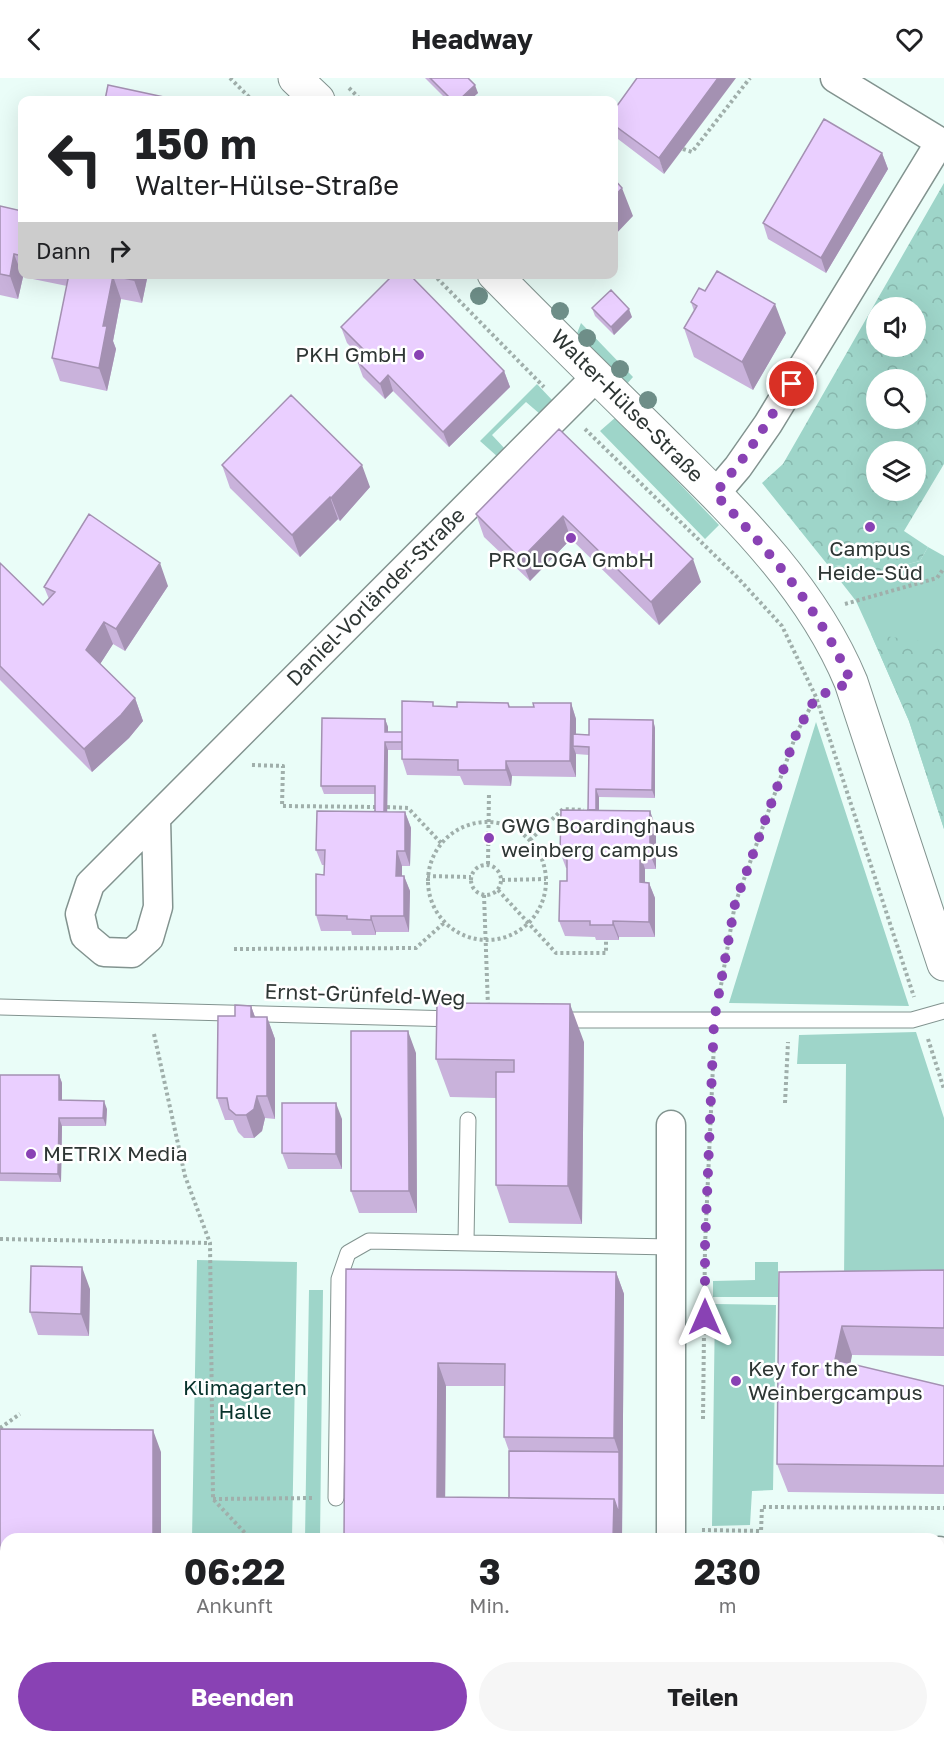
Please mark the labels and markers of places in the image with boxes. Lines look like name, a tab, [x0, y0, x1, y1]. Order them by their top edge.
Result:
place label: PKH GmbH	[295, 341, 407, 367]
marker: PKH GmbH	[412, 348, 426, 362]
pin	[766, 358, 817, 409]
marker: Campus Heide-Süd	[863, 520, 877, 534]
marker: PROLOGA GmbH	[564, 531, 578, 545]
place label: Campus Heide-Süd	[817, 535, 923, 585]
place label: PROLOGA GmbH	[488, 546, 654, 572]
place label: GWG Boardinghaus weinberg campus	[501, 812, 695, 862]
marker: GWG Boardinghaus weinberg campus	[482, 831, 496, 845]
place label: METRIX Media	[43, 1140, 188, 1166]
marker: METRIX Media	[24, 1147, 38, 1161]
place label: Key for the Weinbergcampus	[748, 1355, 923, 1405]
marker: Key for the Weinbergcampus	[729, 1374, 743, 1388]

